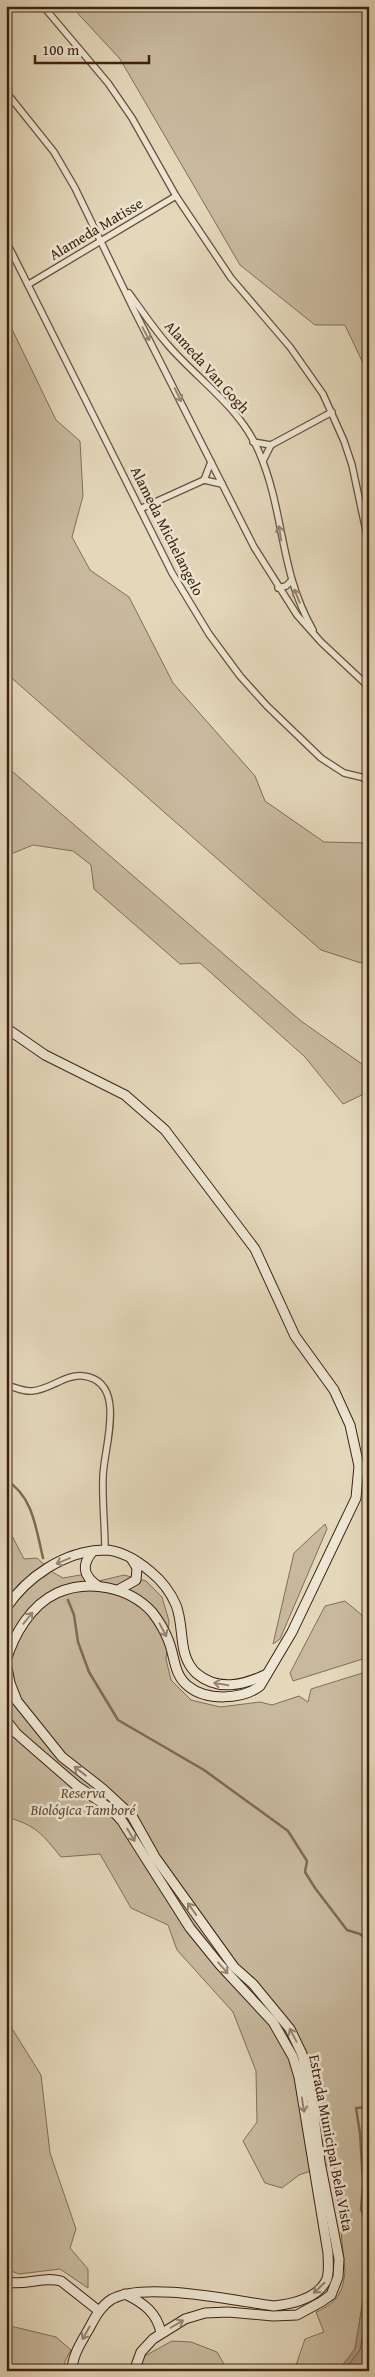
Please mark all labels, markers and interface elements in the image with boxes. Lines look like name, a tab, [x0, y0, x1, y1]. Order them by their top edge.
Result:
scale bar	[35, 32, 149, 64]
text: 100 m	[42, 39, 80, 60]
street label: Alameda Matisse	[45, 192, 147, 265]
street label: Alameda Van Gogh	[160, 316, 255, 418]
one-way arrow	[142, 326, 152, 340]
one-way arrow	[173, 388, 183, 403]
street label: Alameda Michelangelo	[126, 462, 209, 599]
one-way arrow	[275, 526, 285, 542]
one-way arrow	[292, 589, 302, 604]
one-way arrow	[56, 1556, 71, 1566]
one-way arrow	[22, 1612, 33, 1625]
one-way arrow	[158, 1622, 168, 1637]
one-way arrow	[213, 1678, 229, 1688]
one-way arrow	[73, 1766, 86, 1777]
park label: Reserva Biológica Tamboré	[29, 1782, 137, 1820]
one-way arrow	[127, 1827, 137, 1841]
one-way arrow	[186, 1903, 197, 1916]
one-way arrow	[217, 1962, 229, 1975]
one-way arrow	[288, 2028, 298, 2043]
street label: Estrada Municipal Bela Vista	[304, 2053, 359, 2233]
one-way arrow	[299, 2096, 309, 2112]
one-way arrow	[312, 2282, 325, 2294]
one-way arrow	[170, 2319, 185, 2329]
one-way arrow	[81, 2325, 91, 2339]

